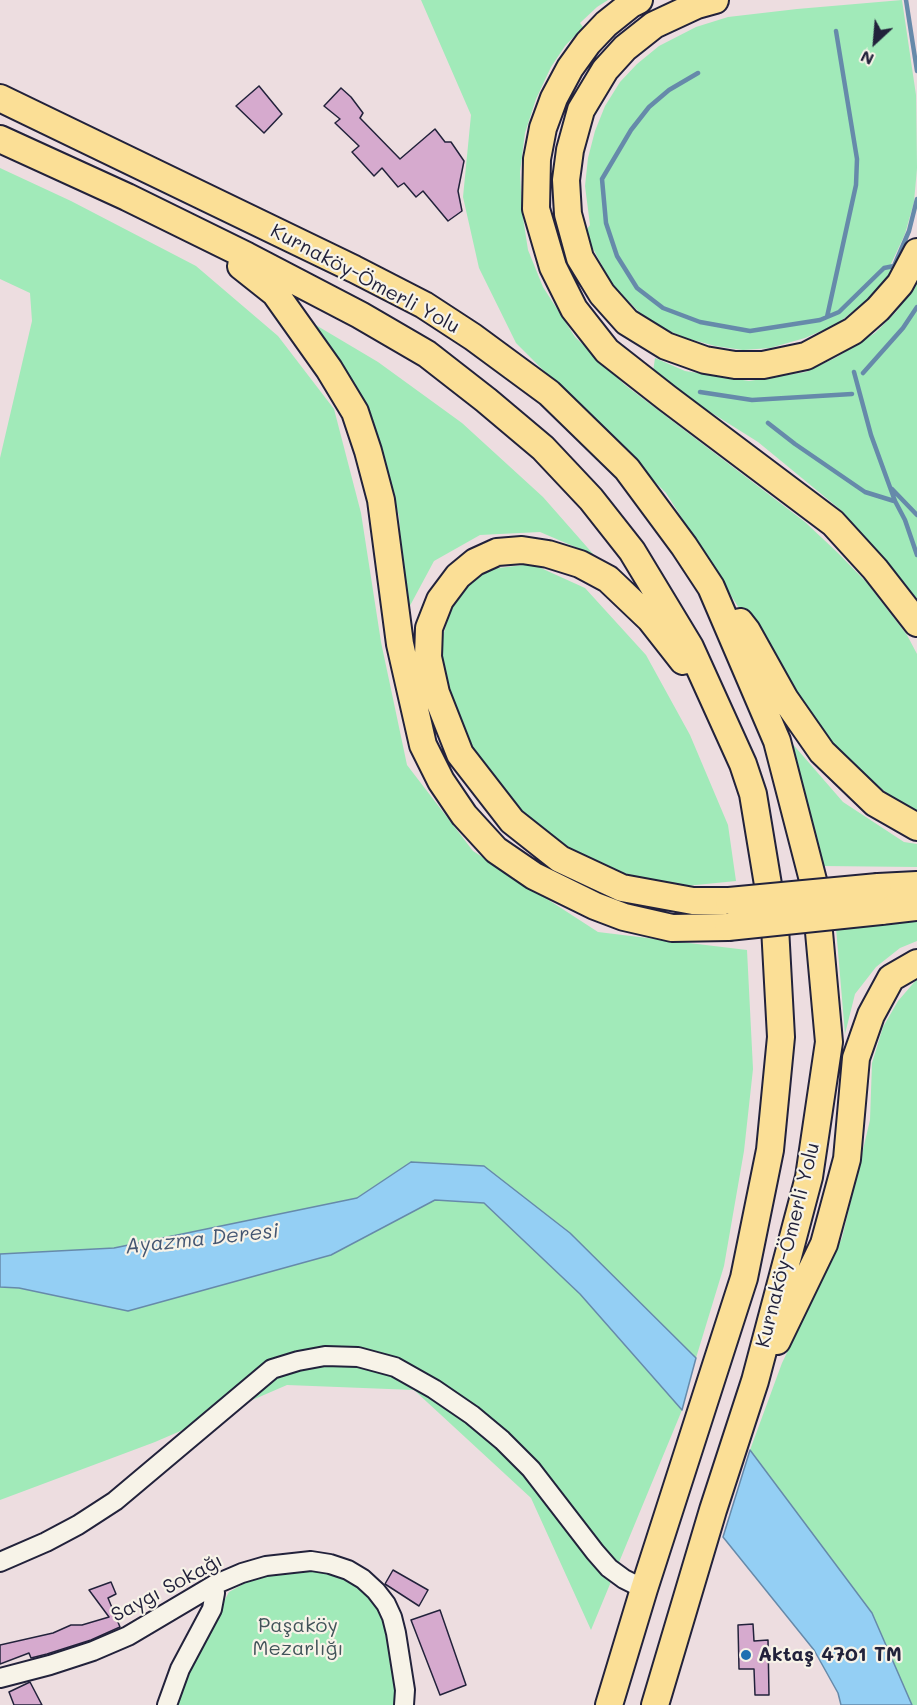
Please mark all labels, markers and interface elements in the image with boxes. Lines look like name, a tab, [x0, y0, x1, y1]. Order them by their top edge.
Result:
north arrow	[845, 12, 905, 72]
text: N	[857, 47, 877, 71]
street label: Kurnaköy-Ömerli Yolu	[266, 219, 464, 339]
street label: Kurnaköy-Ömerli Yolu	[751, 1140, 825, 1350]
water label: Ayazma Deresi	[124, 1218, 280, 1260]
street label: Saygı Sokağı	[107, 1549, 227, 1627]
park label: Paşaköy Mezarlığı	[252, 1614, 344, 1661]
place label: Aktaş 4701 TM	[758, 1643, 902, 1667]
marker: Aktaş 4701 TM	[739, 1648, 753, 1662]

